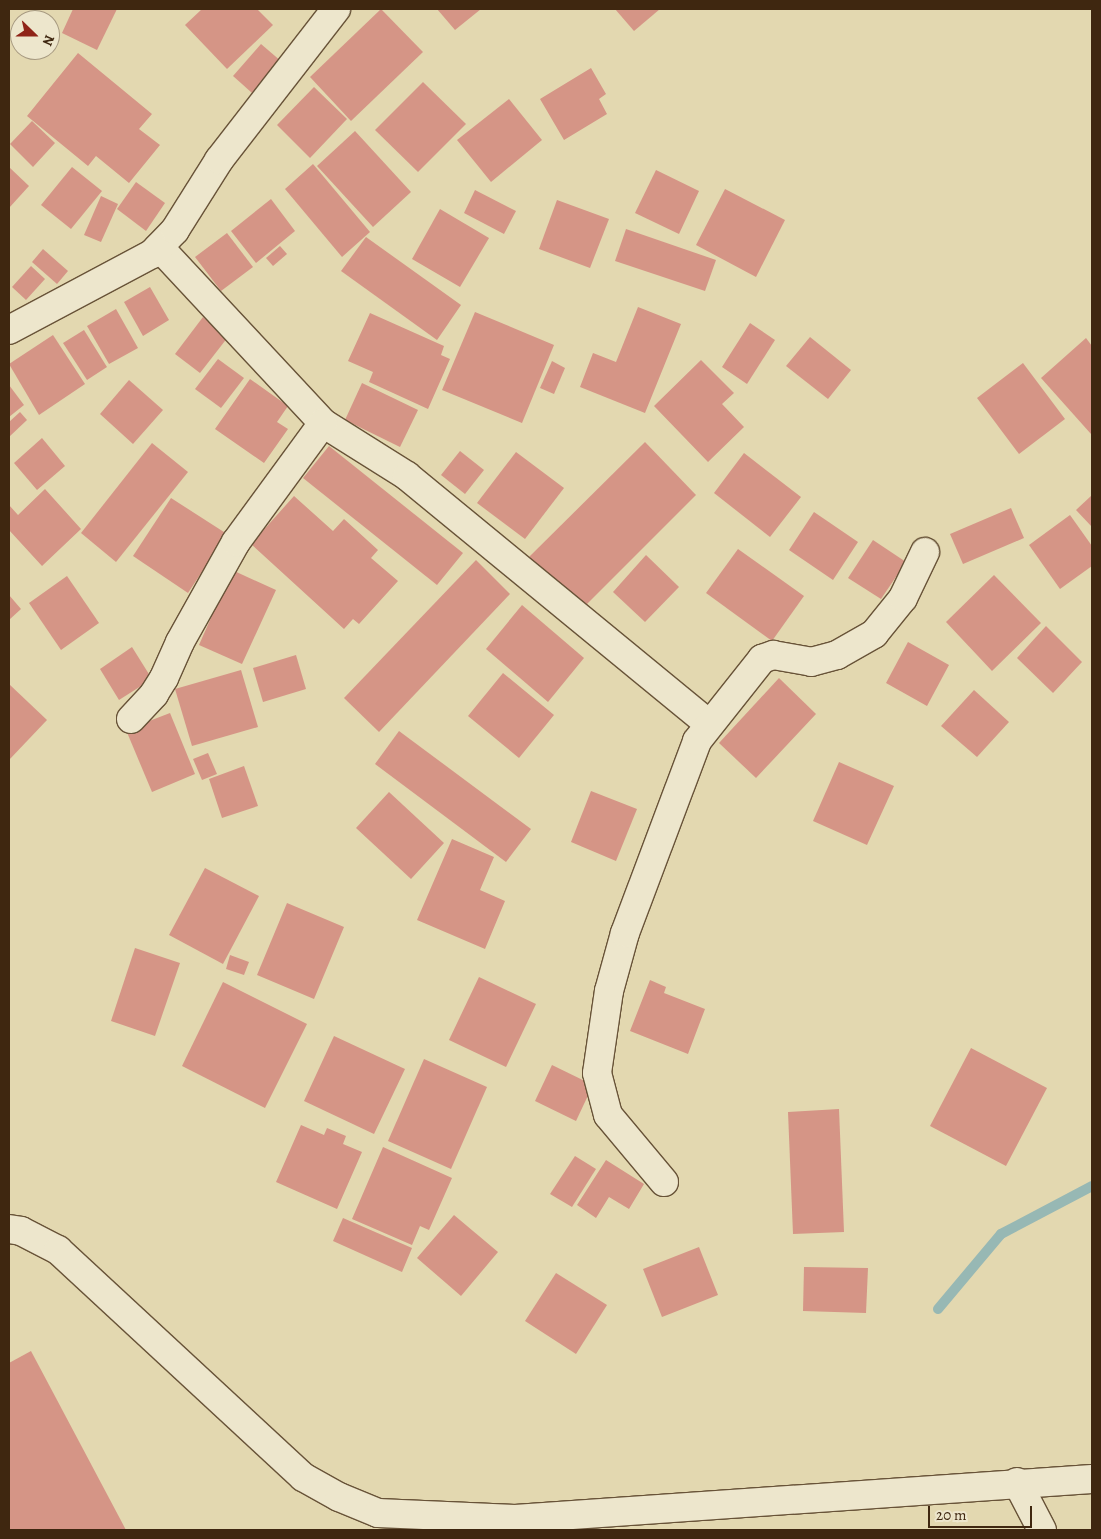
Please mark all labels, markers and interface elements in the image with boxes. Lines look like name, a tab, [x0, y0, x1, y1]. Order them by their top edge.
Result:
north arrow	[10, 10, 60, 60]
text: N	[38, 32, 59, 49]
scale bar	[931, 1496, 1035, 1528]
text: 20 m	[936, 1505, 967, 1525]

